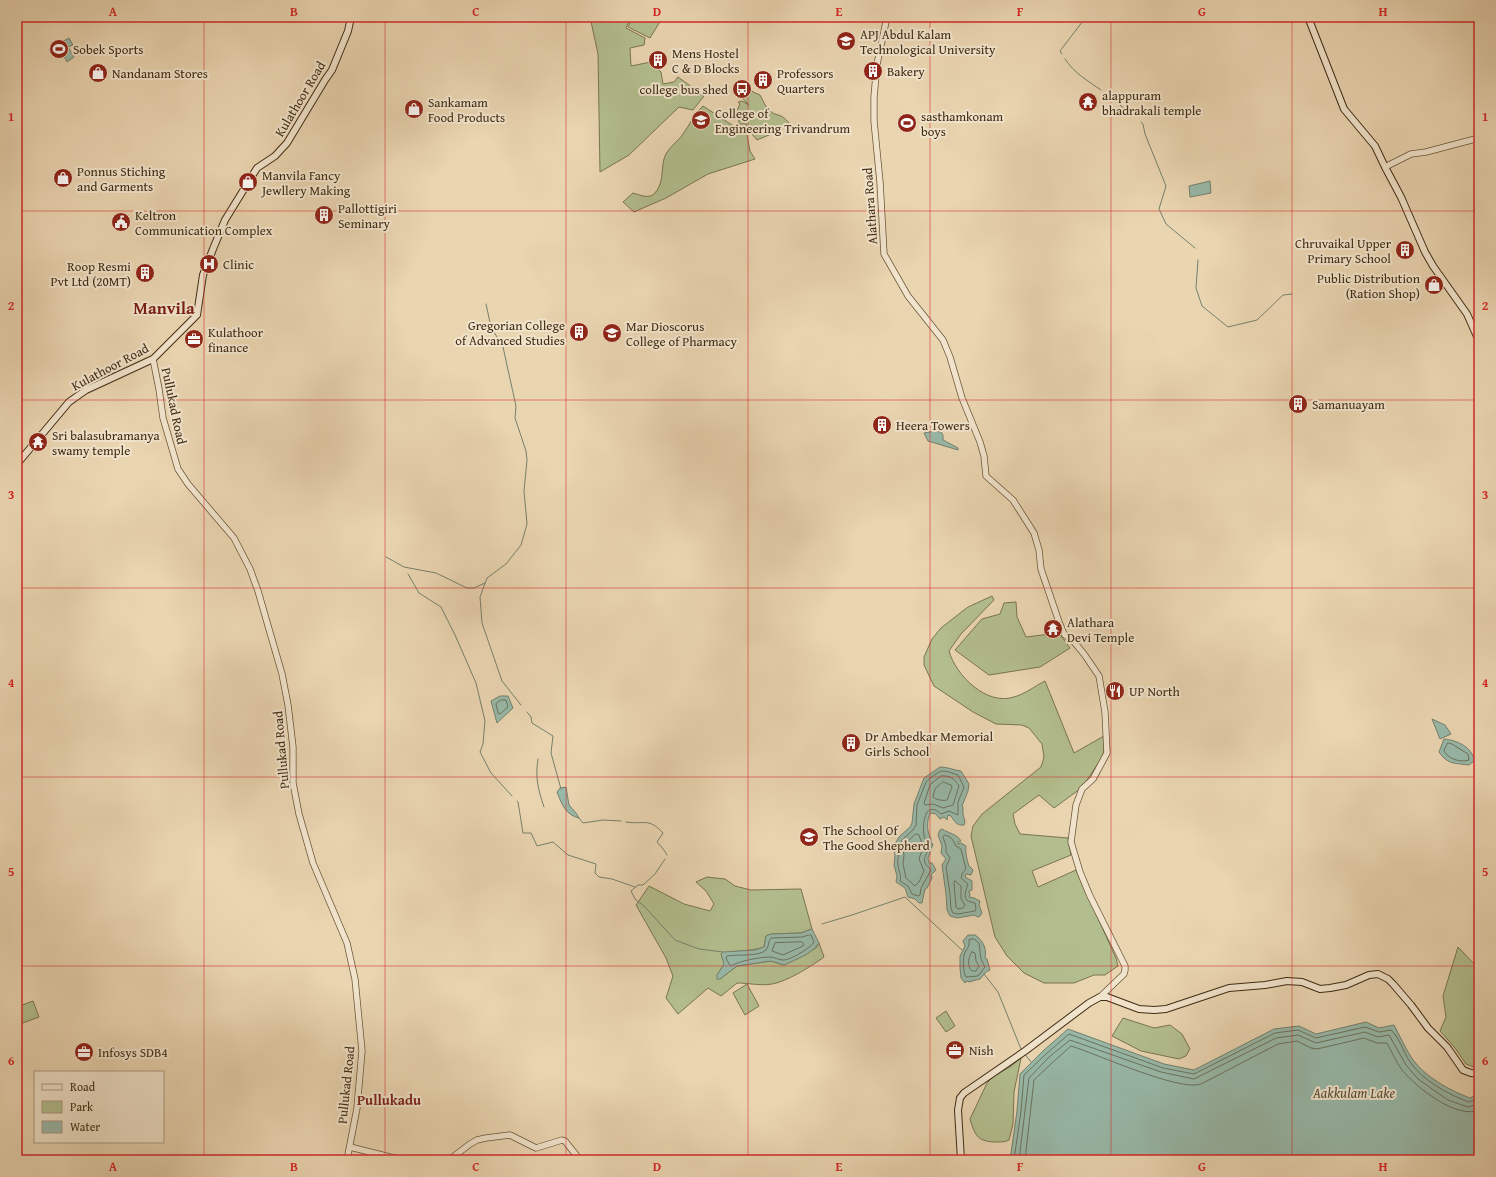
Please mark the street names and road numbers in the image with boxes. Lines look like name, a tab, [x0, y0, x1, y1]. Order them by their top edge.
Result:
street label: Kulathoor Road	[270, 58, 330, 140]
street label: Alathara Road	[858, 167, 882, 245]
street label: Kulathoor Road	[68, 339, 152, 395]
street label: Pullukad Road	[157, 366, 191, 446]
street label: Pullukad Road	[268, 710, 294, 790]
street label: Pullukad Road	[332, 1045, 360, 1125]

